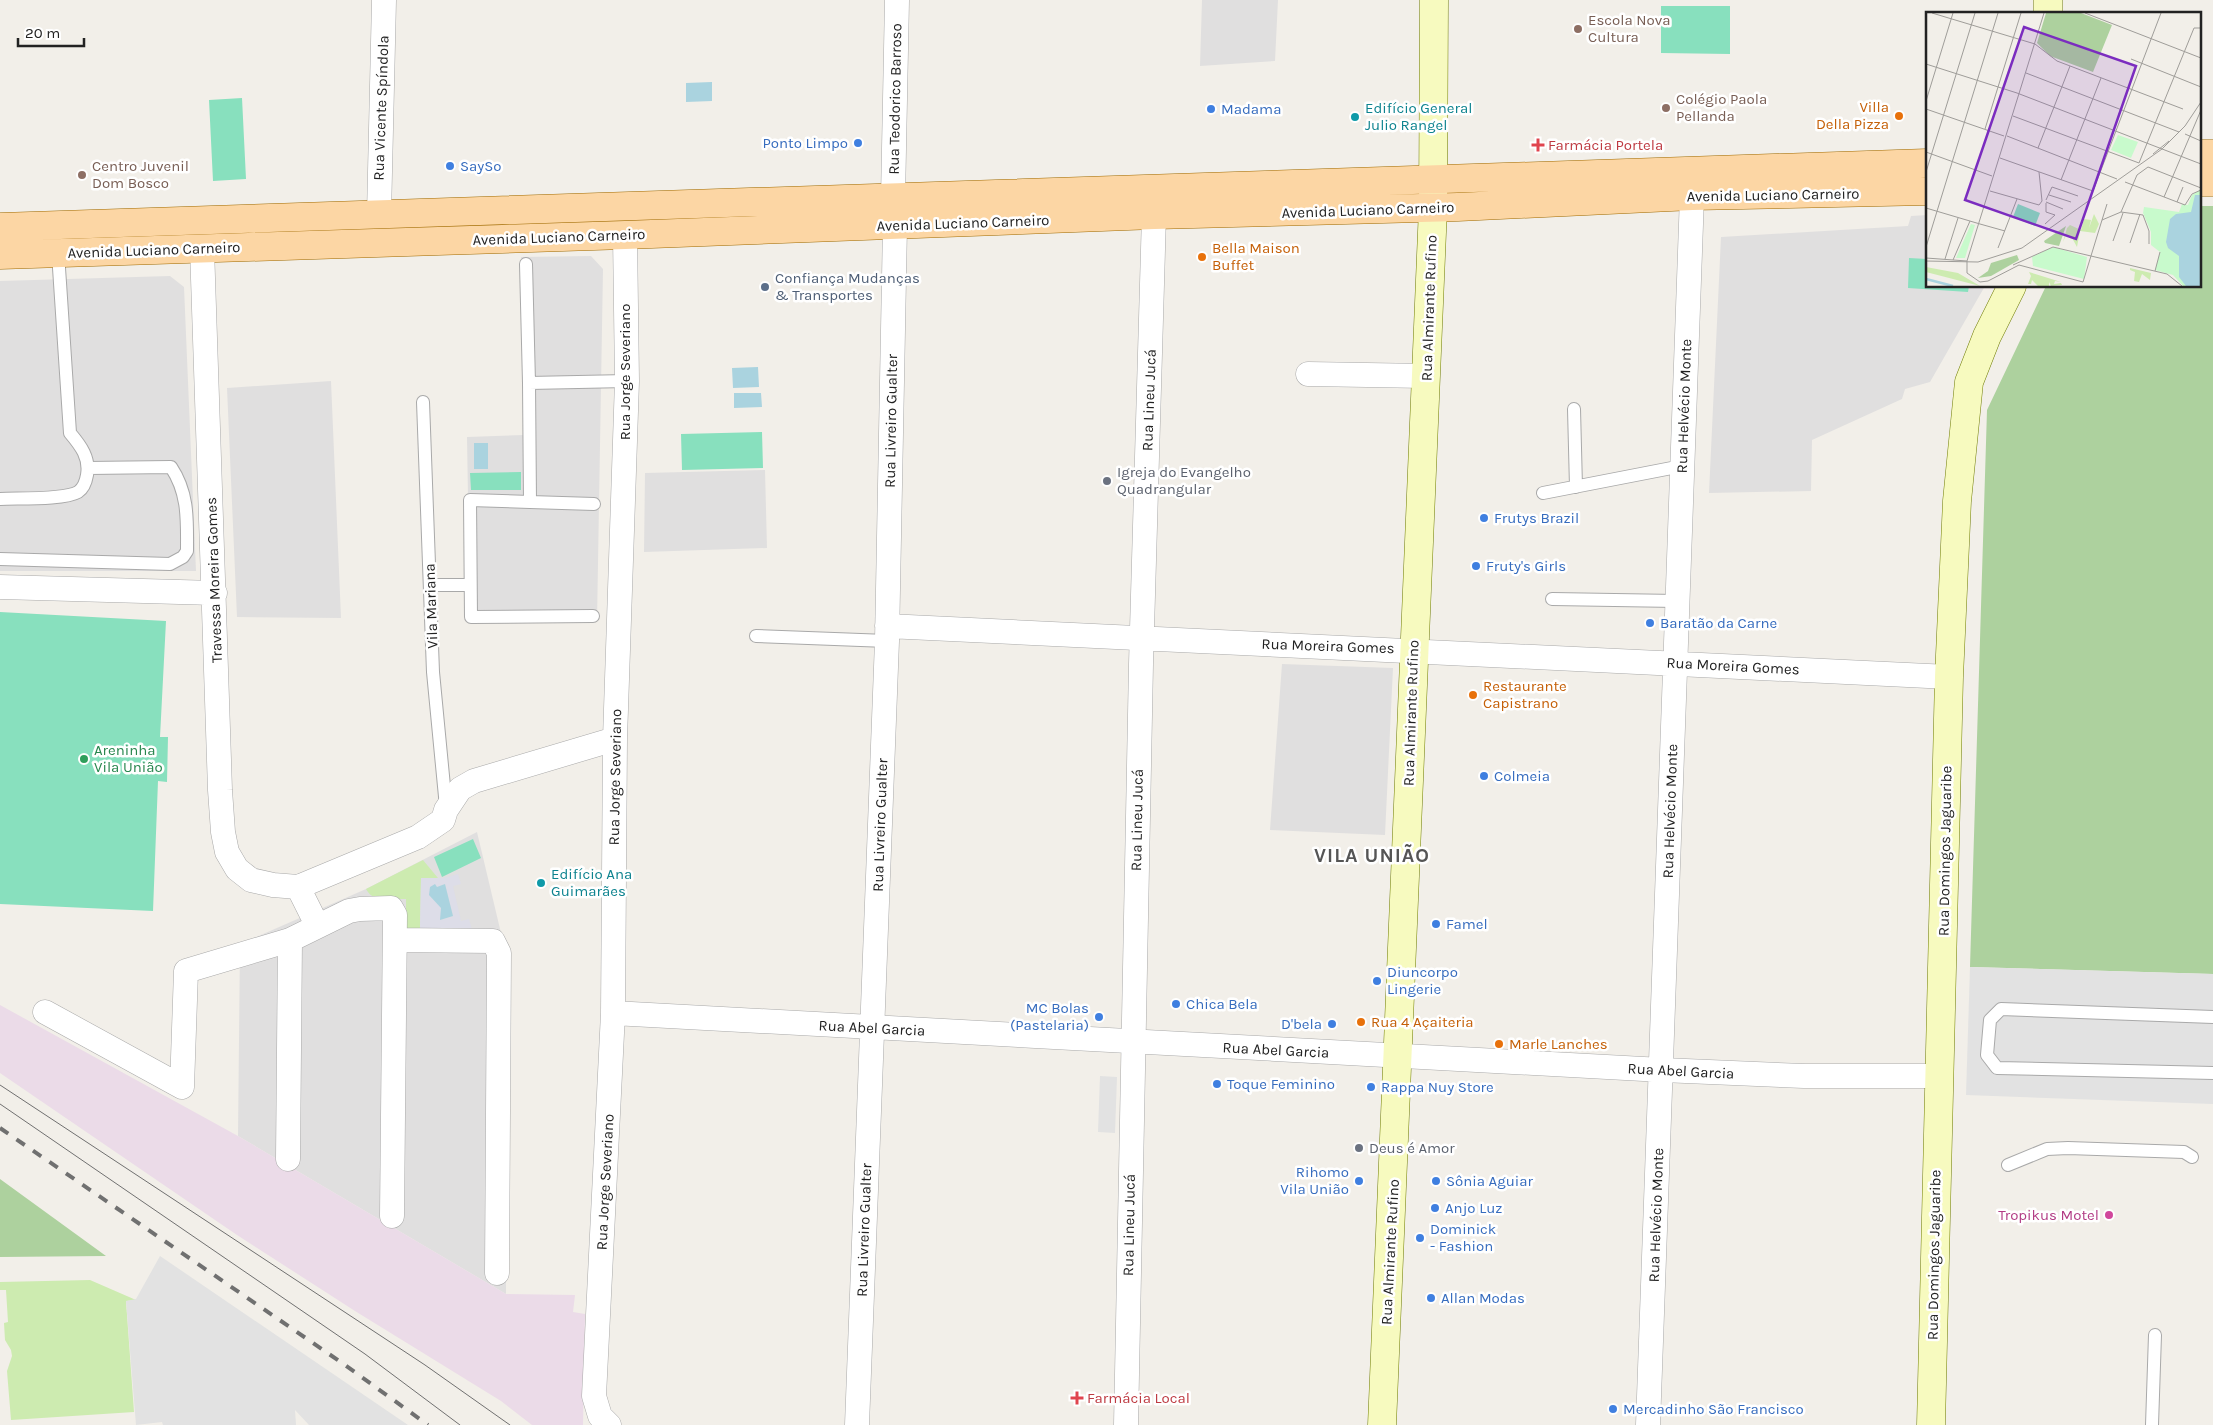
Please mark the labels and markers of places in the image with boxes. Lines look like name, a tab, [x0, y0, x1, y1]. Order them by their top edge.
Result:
place label: Escola Nova Cultura	[1588, 11, 1671, 46]
marker: Escola Nova Cultura	[1572, 23, 1584, 35]
place label: Colégio Paola Pellanda	[1676, 90, 1767, 125]
place label: Villa Della Pizza	[1816, 98, 1889, 133]
place label: Edifício General Julio Rangel	[1365, 99, 1472, 134]
place label: Madama	[1221, 100, 1281, 118]
marker: Colégio Paola Pellanda	[1660, 102, 1672, 114]
marker: Madama	[1205, 103, 1217, 115]
marker: Villa Della Pizza	[1893, 110, 1905, 122]
marker: Edifício General Julio Rangel	[1349, 111, 1361, 123]
place label: Ponto Limpo	[763, 134, 848, 152]
place label: Farmácia Portela	[1548, 136, 1663, 154]
marker: Ponto Limpo	[852, 137, 864, 149]
marker: Farmácia Portela	[1532, 139, 1544, 151]
place label: Centro Juvenil Dom Bosco	[92, 157, 189, 192]
place label: SaySo	[460, 157, 502, 175]
marker: SaySo	[444, 160, 456, 172]
marker: Centro Juvenil Dom Bosco	[76, 169, 88, 181]
place label: Bella Maison Buffet	[1212, 239, 1300, 274]
marker: Bella Maison Buffet	[1196, 251, 1208, 263]
place label: Confiança Mudanças & Transportes	[775, 269, 920, 304]
marker: Confiança Mudanças & Transportes	[759, 281, 771, 293]
place label: Igreja do Evangelho Quadrangular	[1117, 463, 1251, 498]
marker: Igreja do Evangelho Quadrangular	[1101, 475, 1113, 487]
place label: Frutys Brazil	[1494, 509, 1579, 527]
marker: Frutys Brazil	[1478, 512, 1490, 524]
place label: Fruty's Girls	[1486, 557, 1566, 575]
marker: Fruty's Girls	[1470, 560, 1482, 572]
place label: Baratão da Carne	[1660, 614, 1777, 632]
marker: Baratão da Carne	[1644, 617, 1656, 629]
place label: Restaurante Capistrano	[1483, 677, 1567, 712]
marker: Restaurante Capistrano	[1467, 689, 1479, 701]
place label: Areninha Vila União	[94, 741, 163, 776]
marker: Areninha Vila União	[78, 753, 90, 765]
place label: Colmeia	[1494, 767, 1550, 785]
marker: Colmeia	[1478, 770, 1490, 782]
place label: Edifício Ana Guimarães	[551, 865, 632, 900]
marker: Edifício Ana Guimarães	[535, 877, 547, 889]
place label: Famel	[1446, 915, 1488, 933]
marker: Famel	[1430, 918, 1442, 930]
place label: Diuncorpo Lingerie	[1387, 963, 1458, 998]
marker: Diuncorpo Lingerie	[1371, 975, 1383, 987]
place label: Chica Bela	[1186, 995, 1258, 1013]
marker: Chica Bela	[1170, 998, 1182, 1010]
place label: MC Bolas (Pastelaria)	[1010, 999, 1089, 1034]
marker: MC Bolas (Pastelaria)	[1093, 1011, 1105, 1023]
place label: Rua 4 Açaiteria	[1371, 1013, 1474, 1031]
place label: D'bela	[1281, 1015, 1322, 1033]
marker: Rua 4 Açaiteria	[1355, 1016, 1367, 1028]
marker: D'bela	[1326, 1018, 1338, 1030]
place label: Marle Lanches	[1509, 1035, 1608, 1053]
marker: Marle Lanches	[1493, 1038, 1505, 1050]
place label: Toque Feminino	[1227, 1075, 1335, 1093]
marker: Toque Feminino	[1211, 1078, 1223, 1090]
place label: Rappa Nuy Store	[1381, 1078, 1494, 1096]
marker: Rappa Nuy Store	[1365, 1081, 1377, 1093]
place label: Deus é Amor	[1369, 1139, 1455, 1157]
marker: Deus é Amor	[1353, 1142, 1365, 1154]
place label: Rihomo Vila União	[1280, 1163, 1349, 1198]
place label: Sônia Aguiar	[1446, 1172, 1534, 1190]
marker: Rihomo Vila União	[1353, 1175, 1365, 1187]
marker: Sônia Aguiar	[1430, 1175, 1442, 1187]
place label: Anjo Luz	[1445, 1199, 1502, 1217]
marker: Anjo Luz	[1429, 1202, 1441, 1214]
place label: Tropikus Motel	[1998, 1206, 2099, 1224]
marker: Tropikus Motel	[2103, 1209, 2115, 1221]
place label: Dominick - Fashion	[1430, 1220, 1496, 1255]
marker: Dominick - Fashion	[1414, 1232, 1426, 1244]
place label: Allan Modas	[1441, 1289, 1525, 1307]
marker: Allan Modas	[1425, 1292, 1437, 1304]
place label: Farmácia Local	[1087, 1389, 1190, 1407]
marker: Farmácia Local	[1071, 1392, 1083, 1404]
place label: Mercadinho São Francisco	[1623, 1400, 1804, 1418]
marker: Mercadinho São Francisco	[1607, 1403, 1619, 1415]

